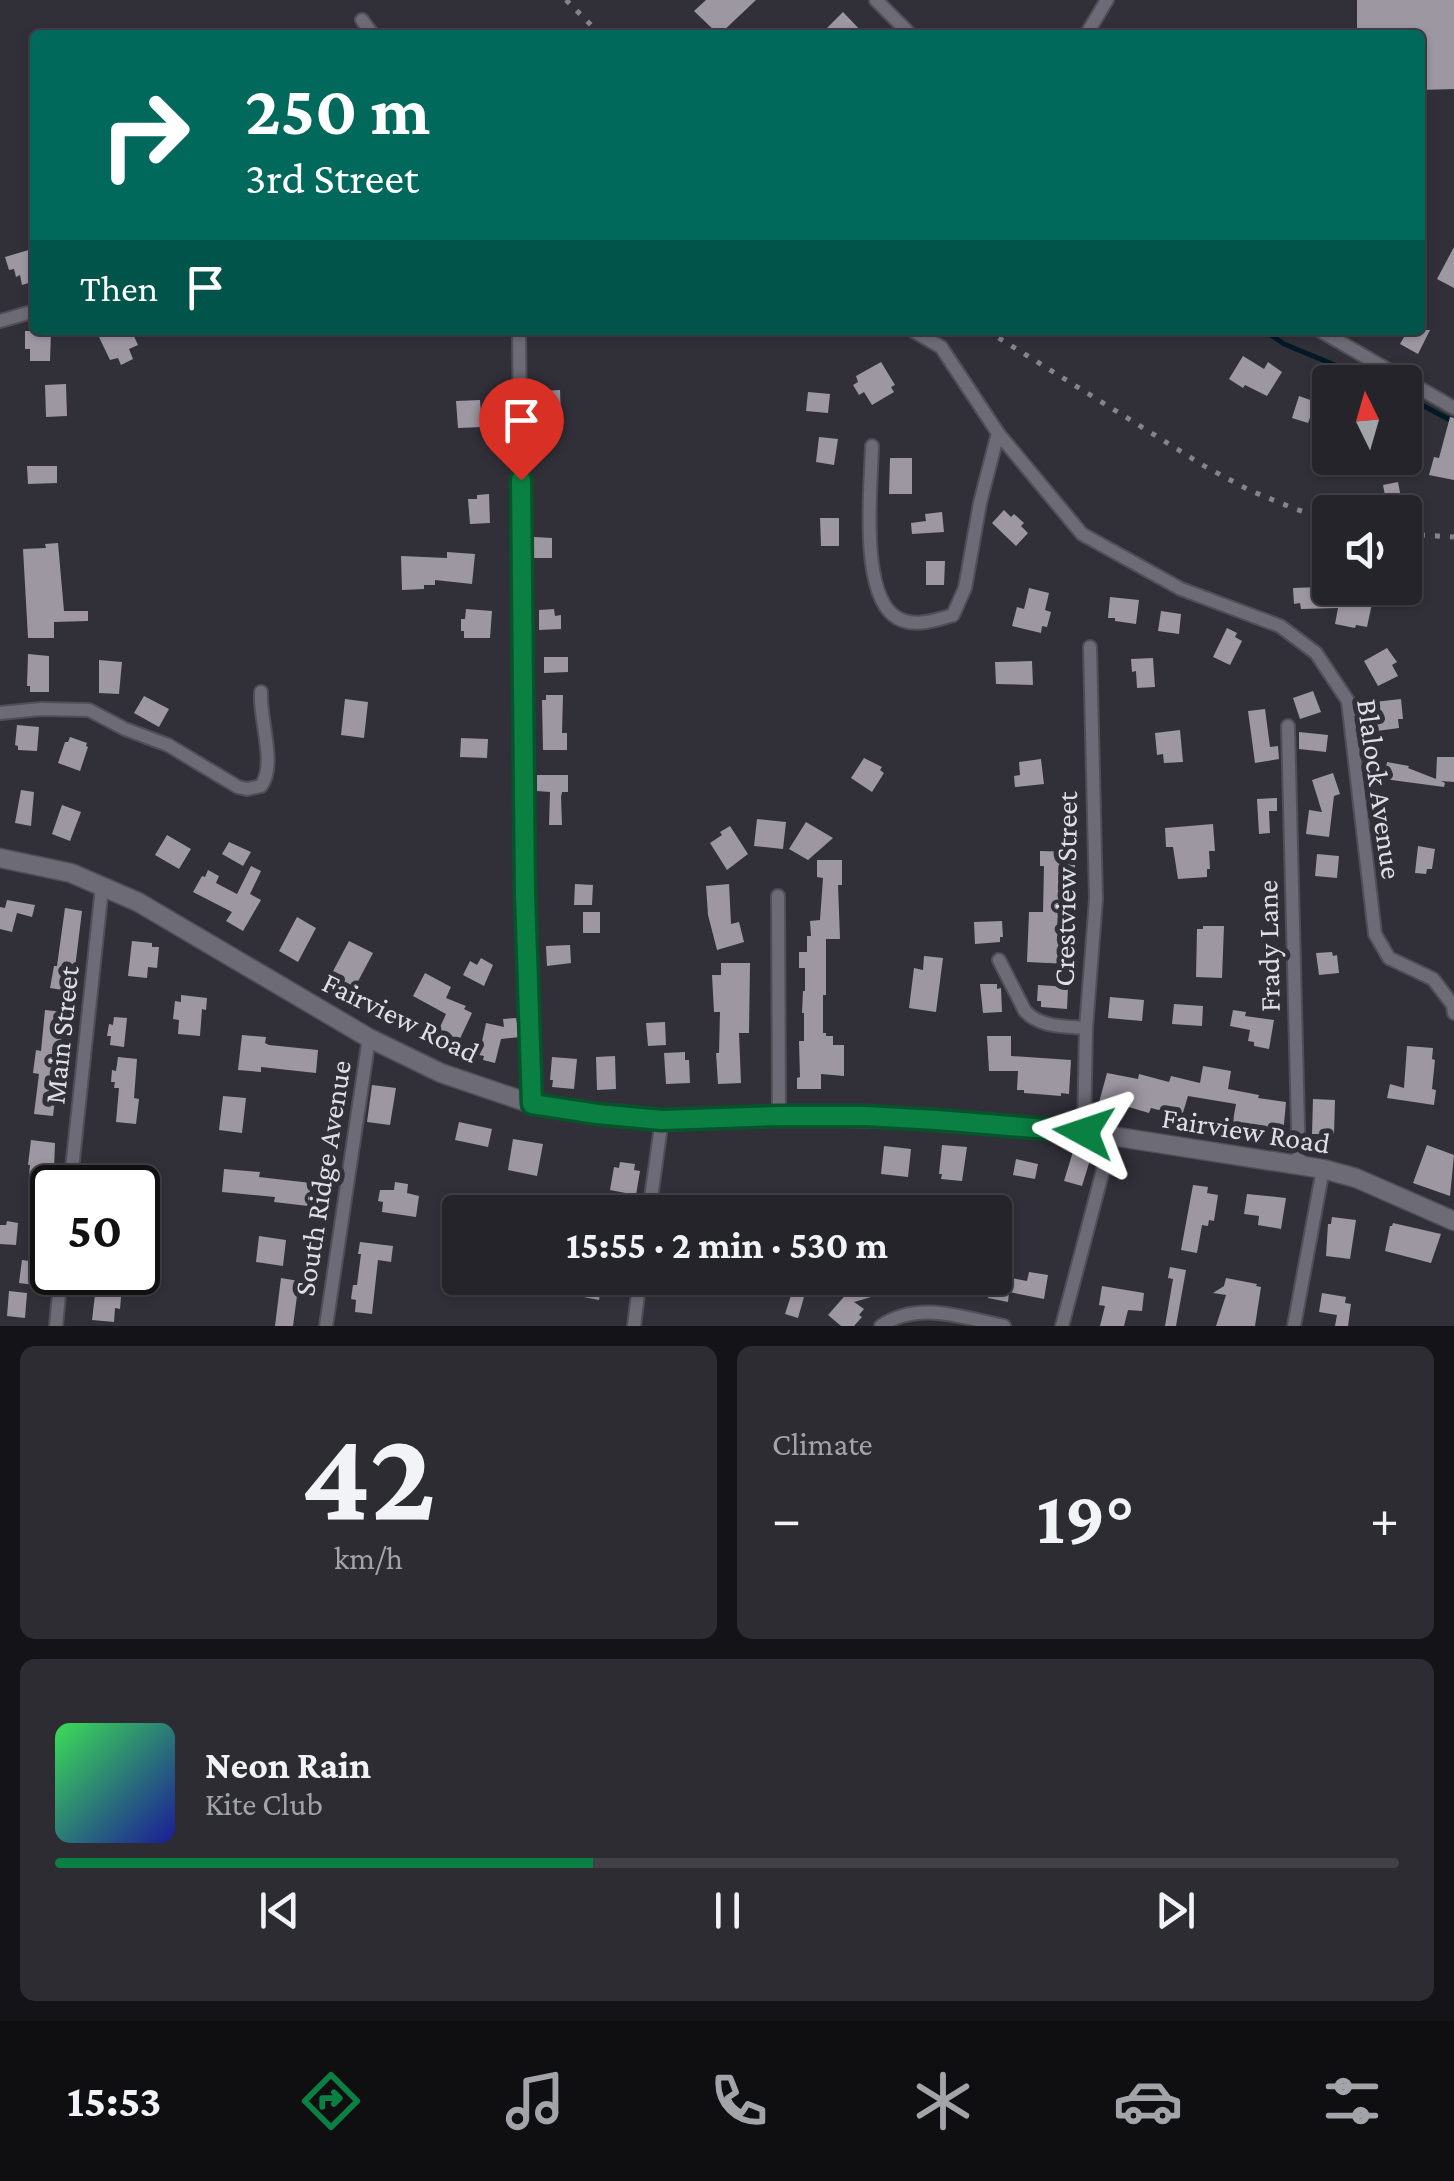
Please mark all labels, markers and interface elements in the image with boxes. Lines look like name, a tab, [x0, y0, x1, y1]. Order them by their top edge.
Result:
icon: right	[80, 70, 210, 200]
text: 250 m	[245, 71, 430, 149]
text: 3rd Street	[245, 153, 419, 203]
icon: arrive	[178, 260, 233, 315]
text: Then	[80, 267, 158, 309]
north arrow	[1312, 365, 1422, 475]
map controls	[1312, 365, 1422, 605]
pin	[479, 378, 564, 481]
icon: arrive	[494, 393, 549, 448]
button: sound	[1312, 495, 1422, 605]
street label: Blalock Avenue	[1351, 697, 1409, 881]
street label: Crestview Street	[1047, 790, 1083, 987]
street label: Frady Lane	[1250, 880, 1287, 1012]
street label: Main Street	[37, 963, 85, 1106]
street label: Fairview Road	[317, 965, 485, 1069]
street label: South Ridge Avenue	[287, 1058, 358, 1298]
position arrow	[1032, 1080, 1136, 1184]
street label: Fairview Road	[1159, 1100, 1333, 1160]
speed limit sign: 50	[30, 1165, 160, 1295]
text: 15:55 · 2 min · 530 m	[566, 1224, 888, 1266]
text: 42	[301, 1402, 436, 1547]
text: Climate	[772, 1426, 873, 1462]
text: 19°	[1036, 1476, 1135, 1559]
text: −	[772, 1488, 801, 1549]
text: +	[1370, 1488, 1399, 1549]
text: km/h	[334, 1540, 403, 1576]
text: Neon Rain	[205, 1744, 371, 1786]
text: Kite Club	[205, 1786, 323, 1822]
icon: previous	[252, 1883, 307, 1938]
icon: pause	[700, 1883, 755, 1938]
icon: next	[1148, 1883, 1203, 1938]
icon: directions	[296, 2066, 366, 2136]
icon: music	[500, 2066, 570, 2136]
icon: phone	[704, 2066, 774, 2136]
icon: climate	[908, 2066, 978, 2136]
icon: car	[1113, 2066, 1183, 2136]
icon: filters	[1317, 2066, 1387, 2136]
text: 15:53	[67, 2076, 162, 2126]

